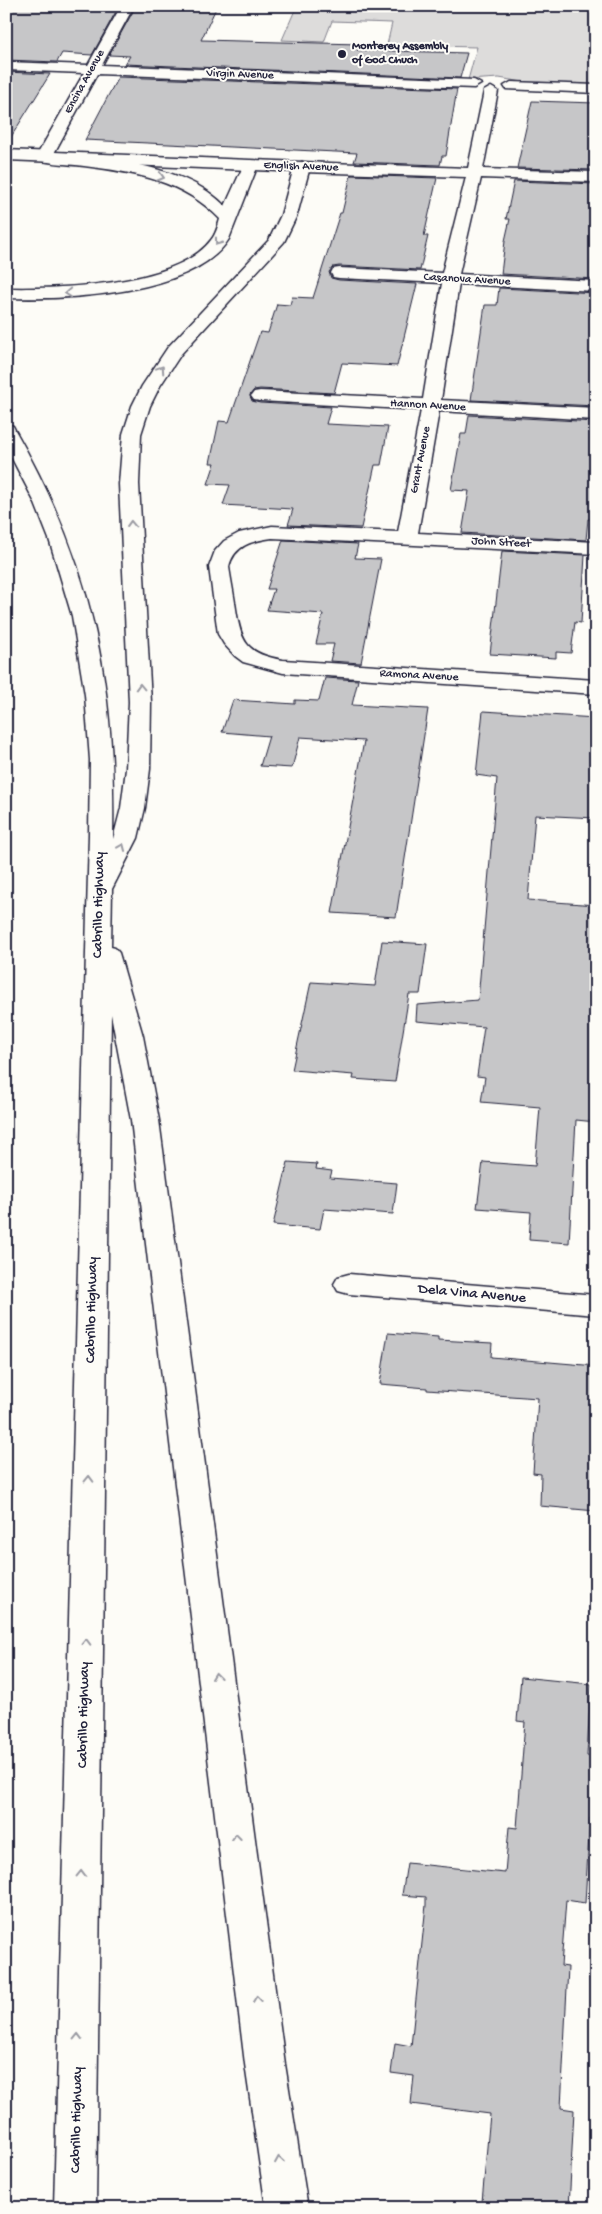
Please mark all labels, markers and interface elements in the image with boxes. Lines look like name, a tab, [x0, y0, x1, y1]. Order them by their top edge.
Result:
place label: Monterey Assembly of God Chuch	[351, 40, 448, 68]
street label: Encina Avenue	[62, 47, 109, 117]
marker: Monterey Assembly of God Chuch	[336, 48, 348, 60]
street label: Virgin Avenue	[205, 67, 275, 83]
street label: English Avenue	[263, 159, 340, 175]
one-way arrow	[156, 171, 165, 181]
one-way arrow	[215, 236, 224, 245]
street label: Casanova Avenue	[423, 271, 512, 289]
one-way arrow	[64, 288, 72, 299]
one-way arrow	[155, 365, 164, 374]
street label: Hannon Avenue	[390, 397, 467, 415]
street label: Grant Avenue	[408, 424, 435, 495]
one-way arrow	[126, 520, 136, 528]
street label: John Street	[471, 534, 532, 552]
street label: Ramona Avenue	[379, 667, 460, 685]
one-way arrow	[134, 682, 145, 690]
one-way arrow	[115, 843, 126, 852]
street label: Cabrillo Highway	[89, 851, 109, 958]
street label: Cabrillo Highway	[82, 1256, 102, 1363]
street label: Dela Vina Avenue	[416, 1280, 527, 1308]
one-way arrow	[84, 1475, 94, 1482]
one-way arrow	[81, 1637, 91, 1645]
street label: Cabrillo Highway	[74, 1661, 94, 1768]
one-way arrow	[211, 1672, 222, 1680]
one-way arrow	[231, 1833, 242, 1841]
one-way arrow	[76, 1870, 86, 1878]
one-way arrow	[252, 1994, 263, 2002]
one-way arrow	[73, 2032, 83, 2040]
street label: Cabrillo Highway	[67, 2066, 87, 2173]
one-way arrow	[274, 2155, 285, 2163]

